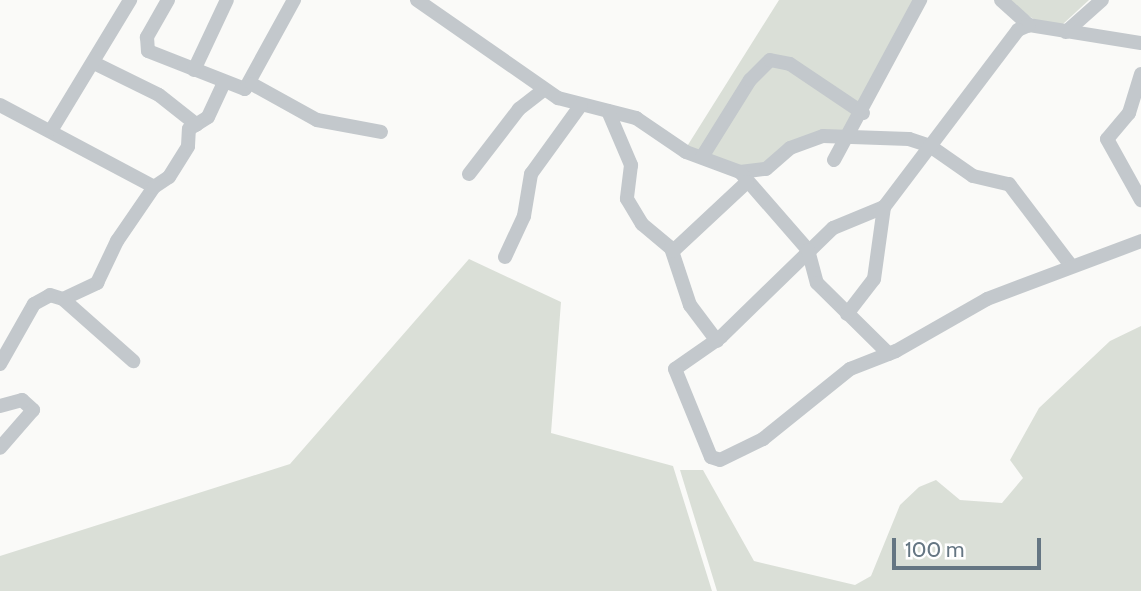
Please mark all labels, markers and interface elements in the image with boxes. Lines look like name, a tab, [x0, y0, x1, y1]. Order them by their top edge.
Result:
scale bar	[896, 524, 1045, 568]
text: 100 m	[905, 537, 964, 562]

